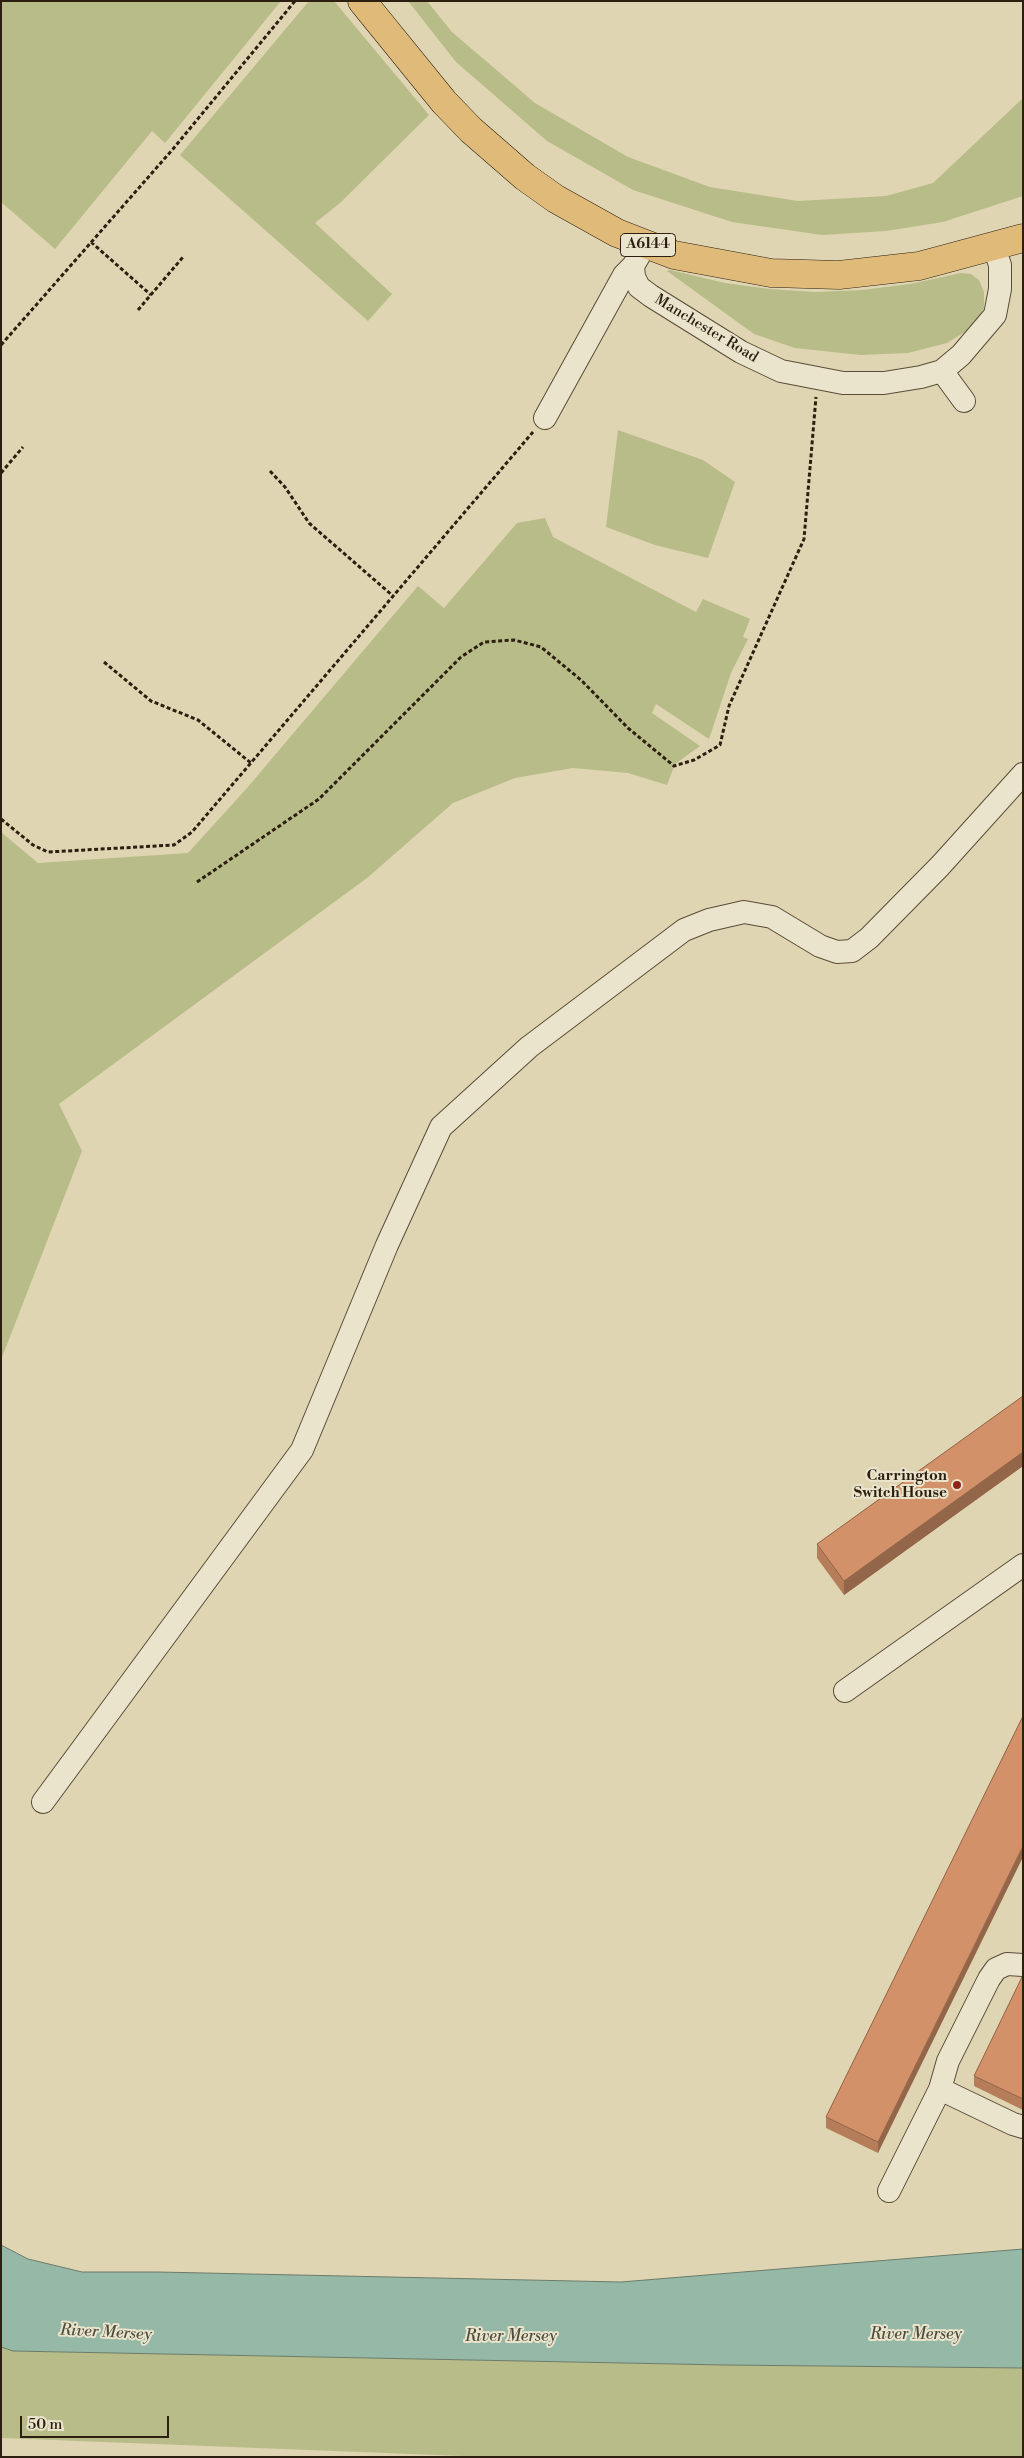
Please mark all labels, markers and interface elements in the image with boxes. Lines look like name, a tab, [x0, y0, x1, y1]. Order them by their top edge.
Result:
road number: A6144	[620, 234, 676, 256]
street label: Manchester Road	[651, 291, 761, 367]
place label: Carrington Switch House	[854, 1467, 947, 1502]
marker: Carrington Switch House	[951, 1479, 963, 1491]
water label: River Mersey	[60, 2321, 152, 2345]
water label: River Mersey	[870, 2325, 962, 2345]
water label: River Mersey	[465, 2327, 557, 2347]
scale bar	[22, 2406, 171, 2438]
text: 50 m	[28, 2415, 62, 2434]

